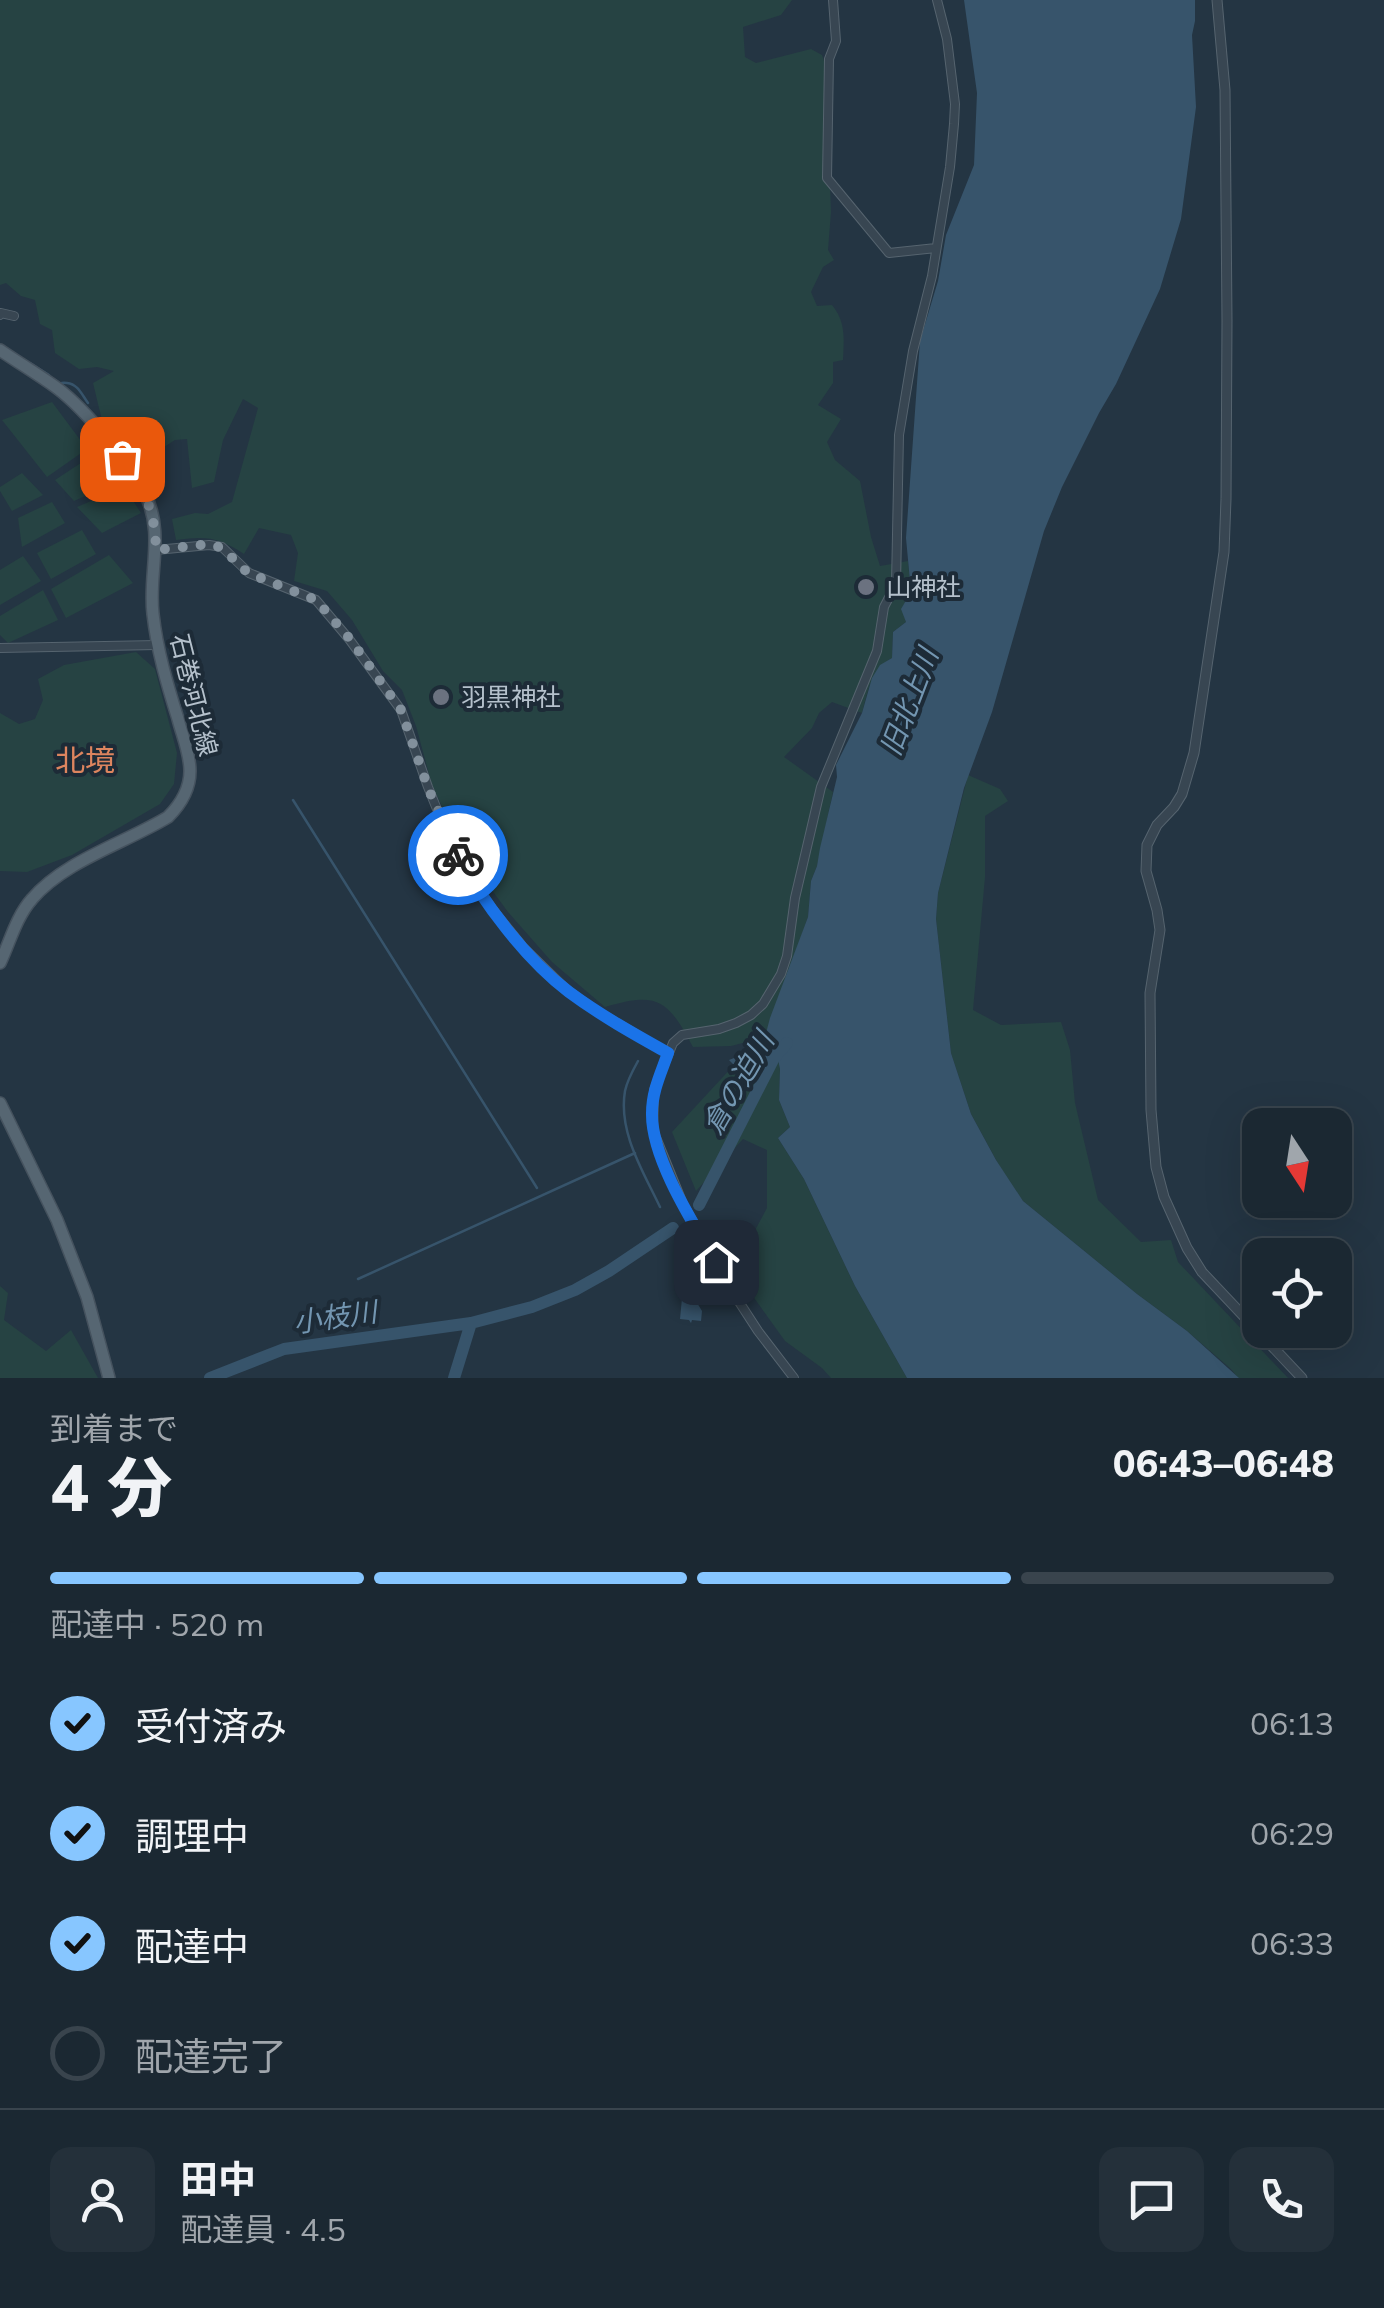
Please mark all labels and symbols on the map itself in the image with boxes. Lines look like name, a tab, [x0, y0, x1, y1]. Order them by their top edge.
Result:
pin	[80, 417, 165, 502]
place label: 山神社	[886, 571, 961, 602]
marker: 山神社	[855, 576, 877, 598]
street label: 石巻河北線	[164, 630, 225, 759]
water label: 旧北上川	[872, 640, 946, 760]
place label: 羽黒神社	[461, 681, 561, 712]
marker: 羽黒神社	[430, 686, 452, 708]
district label: 北境	[55, 741, 115, 779]
courier	[408, 805, 508, 905]
water label: 倉の迫川	[694, 1023, 782, 1140]
north arrow	[1242, 1108, 1352, 1218]
pin	[674, 1220, 759, 1305]
water label: 小枝川	[291, 1293, 382, 1340]

